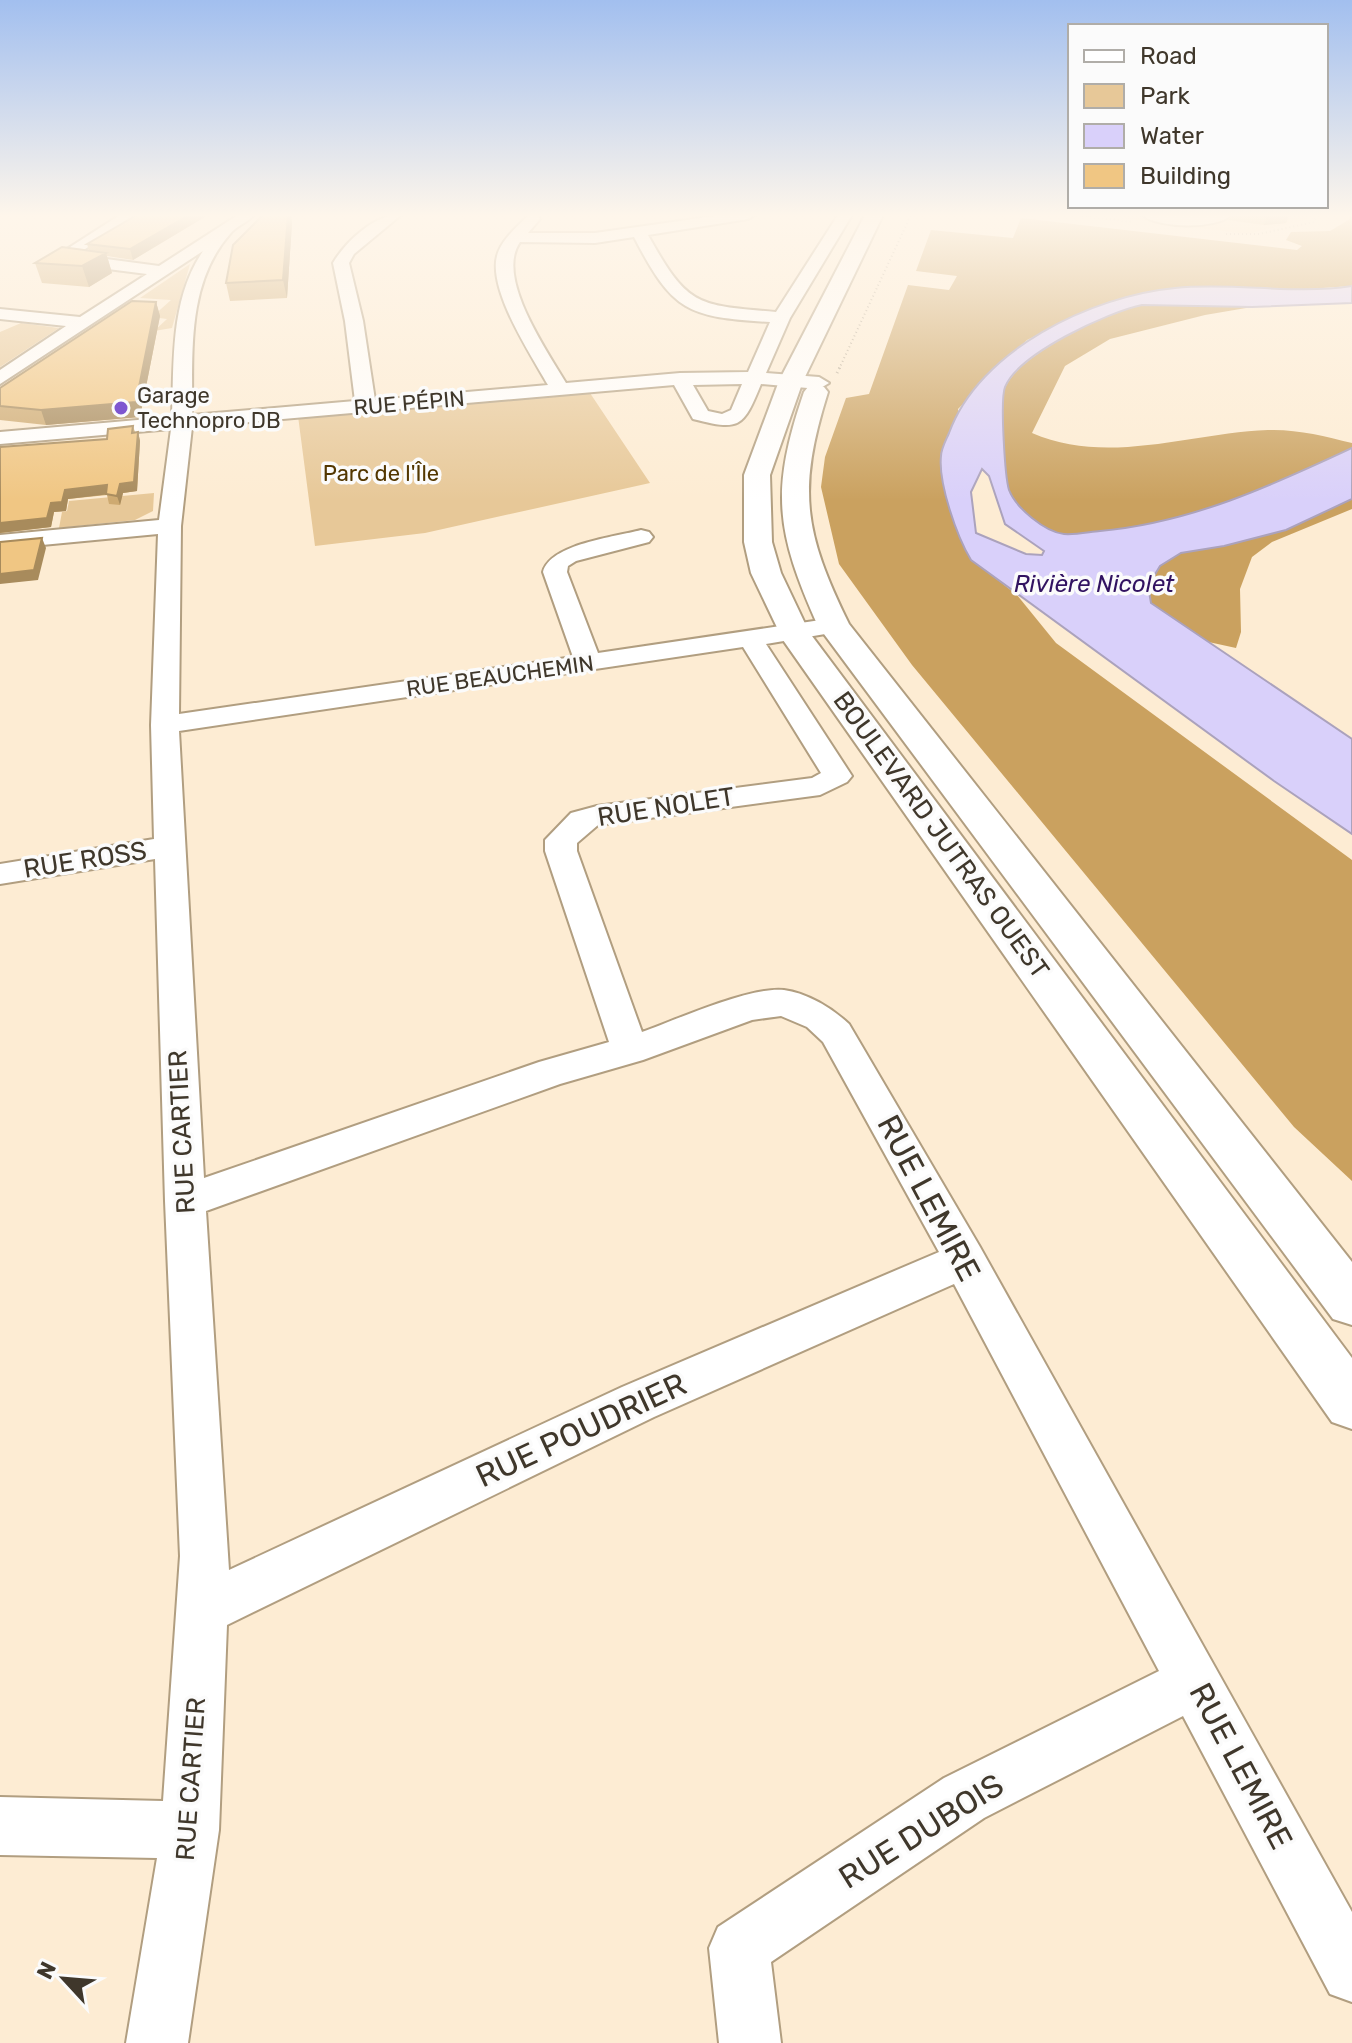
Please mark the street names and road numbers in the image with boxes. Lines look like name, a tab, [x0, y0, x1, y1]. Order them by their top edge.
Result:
street label: RUE PÉPIN	[352, 385, 466, 421]
street label: RUE BEAUCHEMIN	[405, 649, 595, 703]
street label: BOULEVARD JUTRAS OUEST	[826, 686, 1056, 984]
street label: RUE NOLET	[595, 781, 737, 833]
street label: RUE ROSS	[21, 835, 149, 885]
street label: RUE CARTIER	[162, 1049, 202, 1215]
street label: RUE LEMIRE	[869, 1108, 989, 1288]
street label: RUE POUDRIER	[470, 1365, 692, 1495]
street label: RUE LEMIRE	[1181, 1676, 1301, 1856]
street label: RUE CARTIER	[170, 1696, 212, 1862]
street label: RUE DUBOIS	[832, 1765, 1010, 1897]

